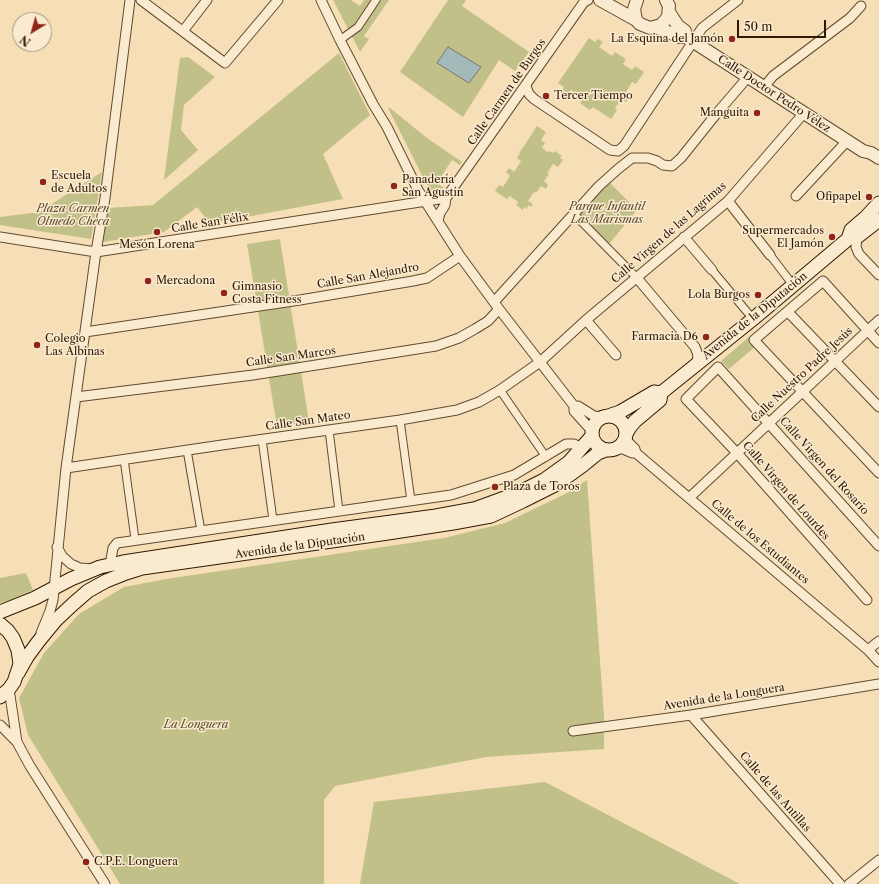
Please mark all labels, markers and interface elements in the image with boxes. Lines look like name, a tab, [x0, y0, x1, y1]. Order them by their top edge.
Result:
north arrow	[12, 12, 52, 52]
scale bar	[739, 12, 828, 38]
text: 50 m	[744, 19, 773, 34]
text: N	[17, 32, 33, 49]
place label: La Esquina del Jamón	[611, 32, 724, 46]
marker: La Esquina del Jamón	[727, 34, 737, 44]
street label: Calle Carmen de Burgos	[465, 36, 549, 148]
street label: Calle Doctor Pedro Vélez	[715, 53, 833, 135]
place label: Tercer Tiempo	[554, 89, 633, 103]
marker: Tercer Tiempo	[541, 91, 551, 101]
place label: Manguita	[700, 106, 749, 120]
marker: Manguita	[752, 108, 762, 118]
place label: Escuela de Adultos	[51, 169, 107, 195]
place label: Panadería San Agustín	[402, 173, 464, 199]
marker: Escuela de Adultos	[38, 177, 48, 187]
street label: Calle Virgen de las Lagrimas	[609, 180, 729, 286]
marker: Panadería San Agustín	[389, 181, 399, 191]
place label: Ofipapel	[816, 190, 861, 204]
marker: Ofipapel	[864, 192, 874, 202]
park label: Parque Infantil Las Marismas	[569, 200, 645, 226]
park label: Plaza Carmen Olmedo Checa	[37, 202, 109, 228]
street label: Calle San Félix	[170, 210, 250, 236]
place label: Supermercados El Jamón	[742, 224, 824, 250]
marker: Mesón Lorena	[152, 227, 162, 237]
marker: Supermercados El Jamón	[827, 232, 837, 242]
place label: Mesón Lorena	[119, 238, 195, 252]
street label: Calle San Alejandro	[316, 261, 420, 291]
street label: Avenida de la Diputación	[700, 270, 810, 362]
place label: Mercadona	[156, 274, 215, 288]
marker: Mercadona	[143, 276, 153, 286]
place label: Gimnasio Costa Fitness	[232, 280, 302, 306]
marker: Gimnasio Costa Fitness	[219, 288, 229, 298]
place label: Lola Burgos	[688, 288, 750, 302]
marker: Lola Burgos	[753, 290, 763, 300]
street label: Calle Nuestro Padre Jesús	[749, 325, 855, 425]
place label: Farmacia D6	[632, 330, 698, 344]
place label: Colegio Las Albinas	[45, 332, 105, 358]
marker: Farmacia D6	[701, 332, 711, 342]
marker: Colegio Las Albinas	[32, 340, 42, 350]
street label: Calle San Marcos	[245, 344, 337, 370]
street label: Calle San Mateo	[265, 409, 351, 433]
street label: Calle Virgen del Rosario	[777, 415, 871, 517]
street label: Calle Virgen de Lourdes	[740, 439, 832, 543]
place label: Plaza de Toros	[503, 480, 579, 494]
marker: Plaza de Toros	[490, 482, 500, 492]
street label: Calle de los Estudiantes	[708, 497, 812, 587]
street label: Avenida de la Diputación	[234, 530, 366, 562]
street label: Avenida de la Longuera	[662, 681, 786, 713]
park label: La Longuera	[164, 718, 228, 732]
street label: Calle de las Antillas	[737, 749, 813, 835]
place label: C.P.E. Longuera	[94, 855, 178, 869]
marker: C.P.E. Longuera	[81, 857, 91, 867]

